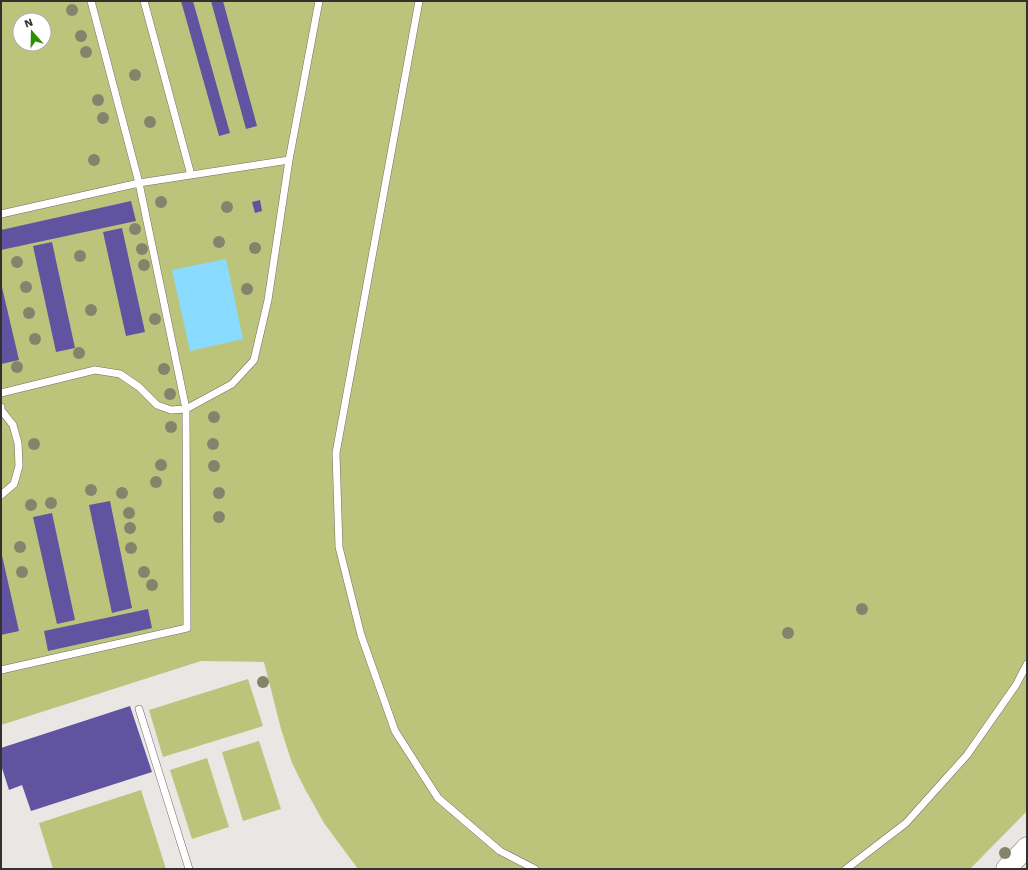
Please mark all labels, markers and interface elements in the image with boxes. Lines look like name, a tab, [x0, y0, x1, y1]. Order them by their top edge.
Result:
north arrow	[12, 12, 52, 52]
text: N	[23, 16, 35, 31]

